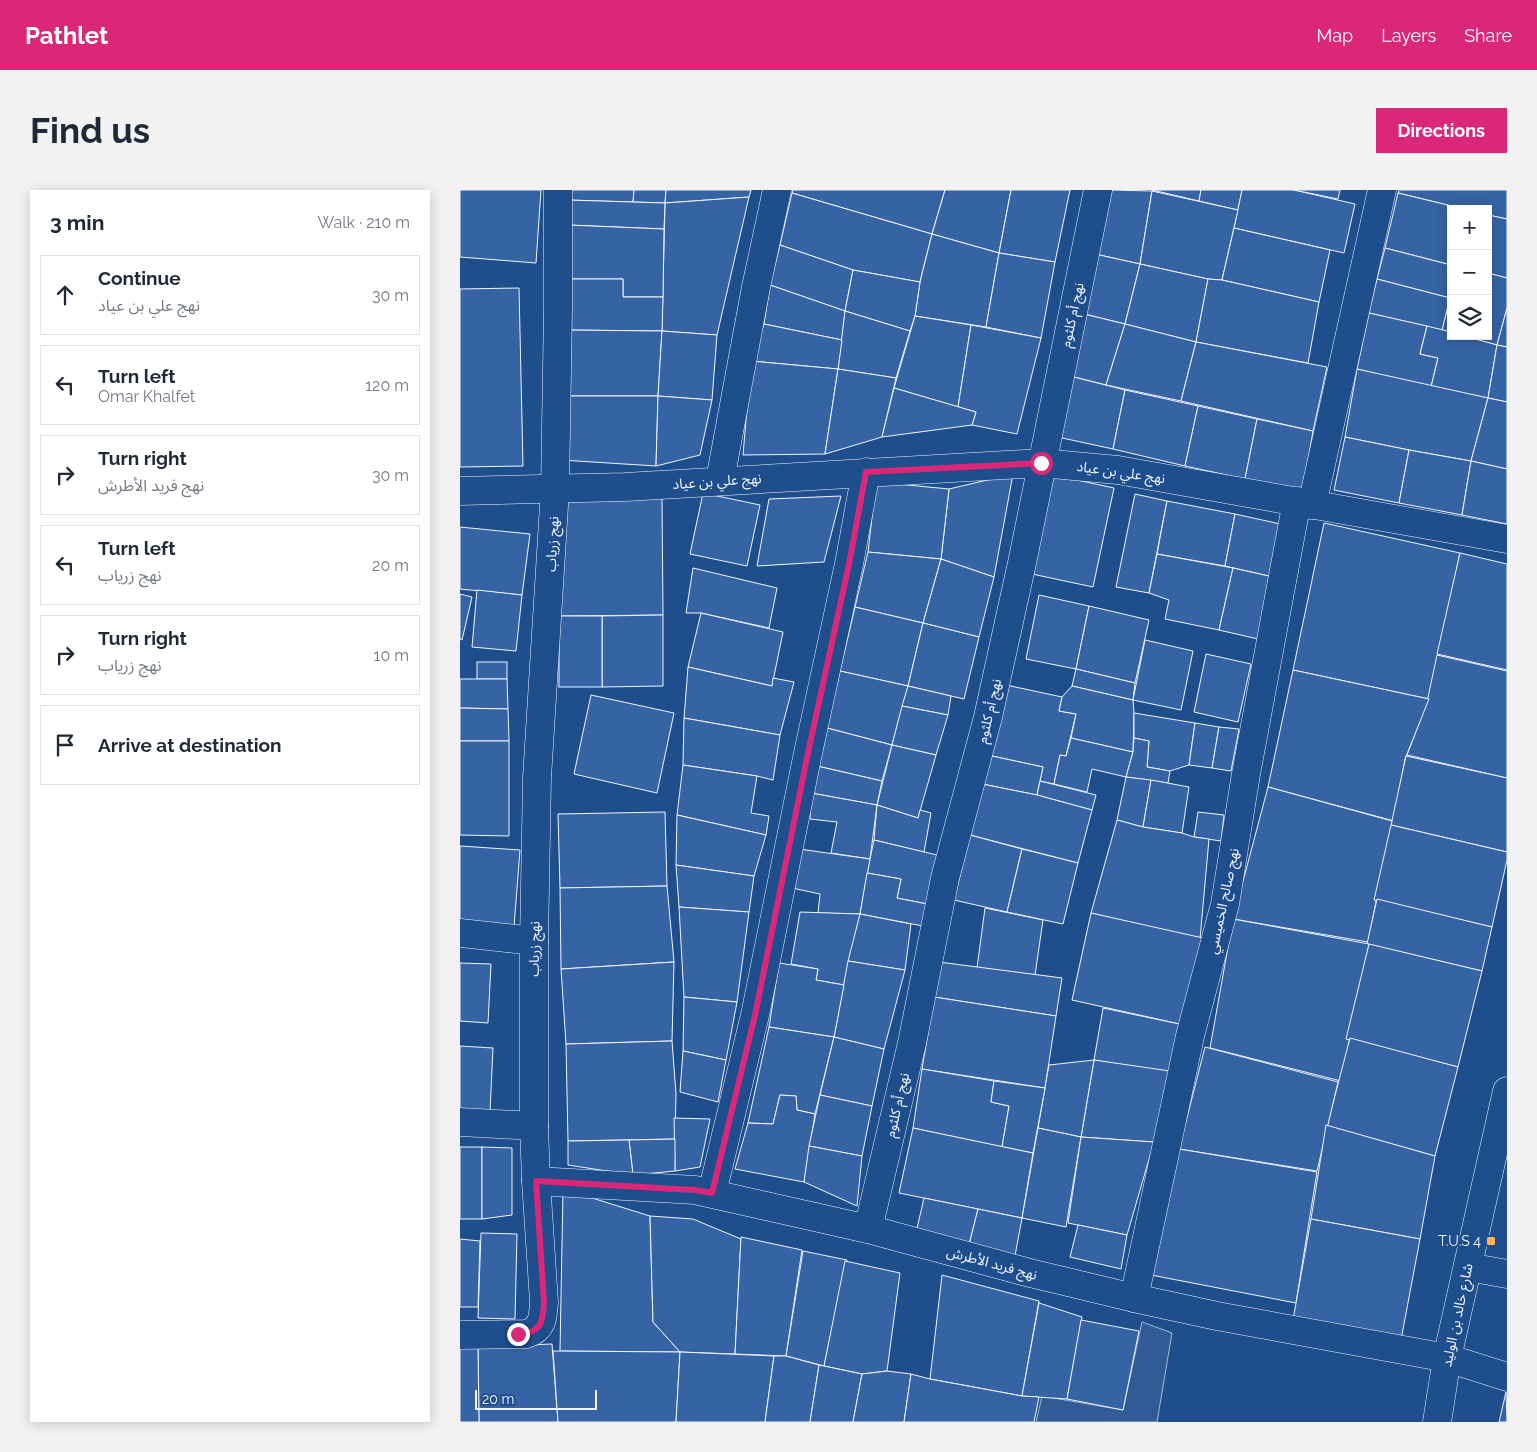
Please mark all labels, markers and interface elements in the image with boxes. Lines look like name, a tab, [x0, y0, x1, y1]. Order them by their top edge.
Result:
text: Pathlet	[25, 21, 108, 50]
text: Map	[1317, 25, 1353, 46]
text: Layers	[1381, 25, 1436, 46]
text: Share	[1464, 25, 1512, 46]
button: Directions	[1376, 108, 1507, 153]
text: Find us	[30, 110, 150, 151]
map controls	[1447, 205, 1492, 340]
button: +	[1447, 205, 1492, 250]
text: 3 min	[50, 210, 104, 235]
text: Walk · 210 m	[318, 213, 410, 232]
button: −	[1447, 250, 1492, 295]
text: Continue	[98, 267, 181, 289]
icon: ahead	[51, 281, 79, 309]
street label: نهج أم كلثوم	[1057, 281, 1090, 349]
text: 30 m	[372, 286, 409, 305]
button: layers	[1447, 295, 1492, 340]
text: نهج علي بن عياد	[98, 296, 200, 315]
text: Turn left	[98, 365, 175, 387]
icon: left	[51, 371, 79, 399]
text: 120 m	[365, 376, 409, 395]
text: Omar Khalfet	[98, 387, 195, 406]
text: Turn right	[98, 447, 187, 469]
route start	[1030, 452, 1053, 475]
street label: نهج علي بن عياد	[1075, 458, 1167, 489]
icon: right	[51, 461, 79, 489]
text: 30 m	[372, 466, 409, 485]
street label: نهج علي بن عياد	[672, 470, 763, 495]
text: نهج فريد الأطرش	[98, 476, 204, 495]
street label: نهج زرياب	[543, 516, 564, 572]
text: Turn left	[98, 537, 175, 559]
icon: left	[51, 551, 79, 579]
text: 20 m	[372, 556, 409, 575]
text: نهج زرياب	[98, 566, 161, 585]
text: Turn right	[98, 627, 187, 649]
icon: right	[51, 641, 79, 669]
text: 10 m	[374, 646, 409, 665]
text: نهج زرياب	[98, 656, 161, 675]
street label: نهج أم كلثوم	[973, 677, 1007, 745]
icon: arrive	[51, 731, 79, 759]
text: Arrive at destination	[98, 734, 282, 756]
street label: نهج صالح الخميسي	[1204, 846, 1245, 956]
street label: نهج زرياب	[526, 921, 545, 977]
street label: نهج أم كلثوم	[881, 1071, 915, 1139]
place label: T.U.S 4	[1438, 1233, 1481, 1249]
marker: T.U.S 4	[1485, 1235, 1497, 1247]
street label: نهج فريد الأطرش	[944, 1243, 1039, 1286]
street label: شارع خالد بن الوليد	[1438, 1262, 1479, 1369]
route end	[507, 1323, 530, 1346]
scale bar	[475, 1387, 598, 1410]
text: 20 m	[482, 1391, 514, 1407]

